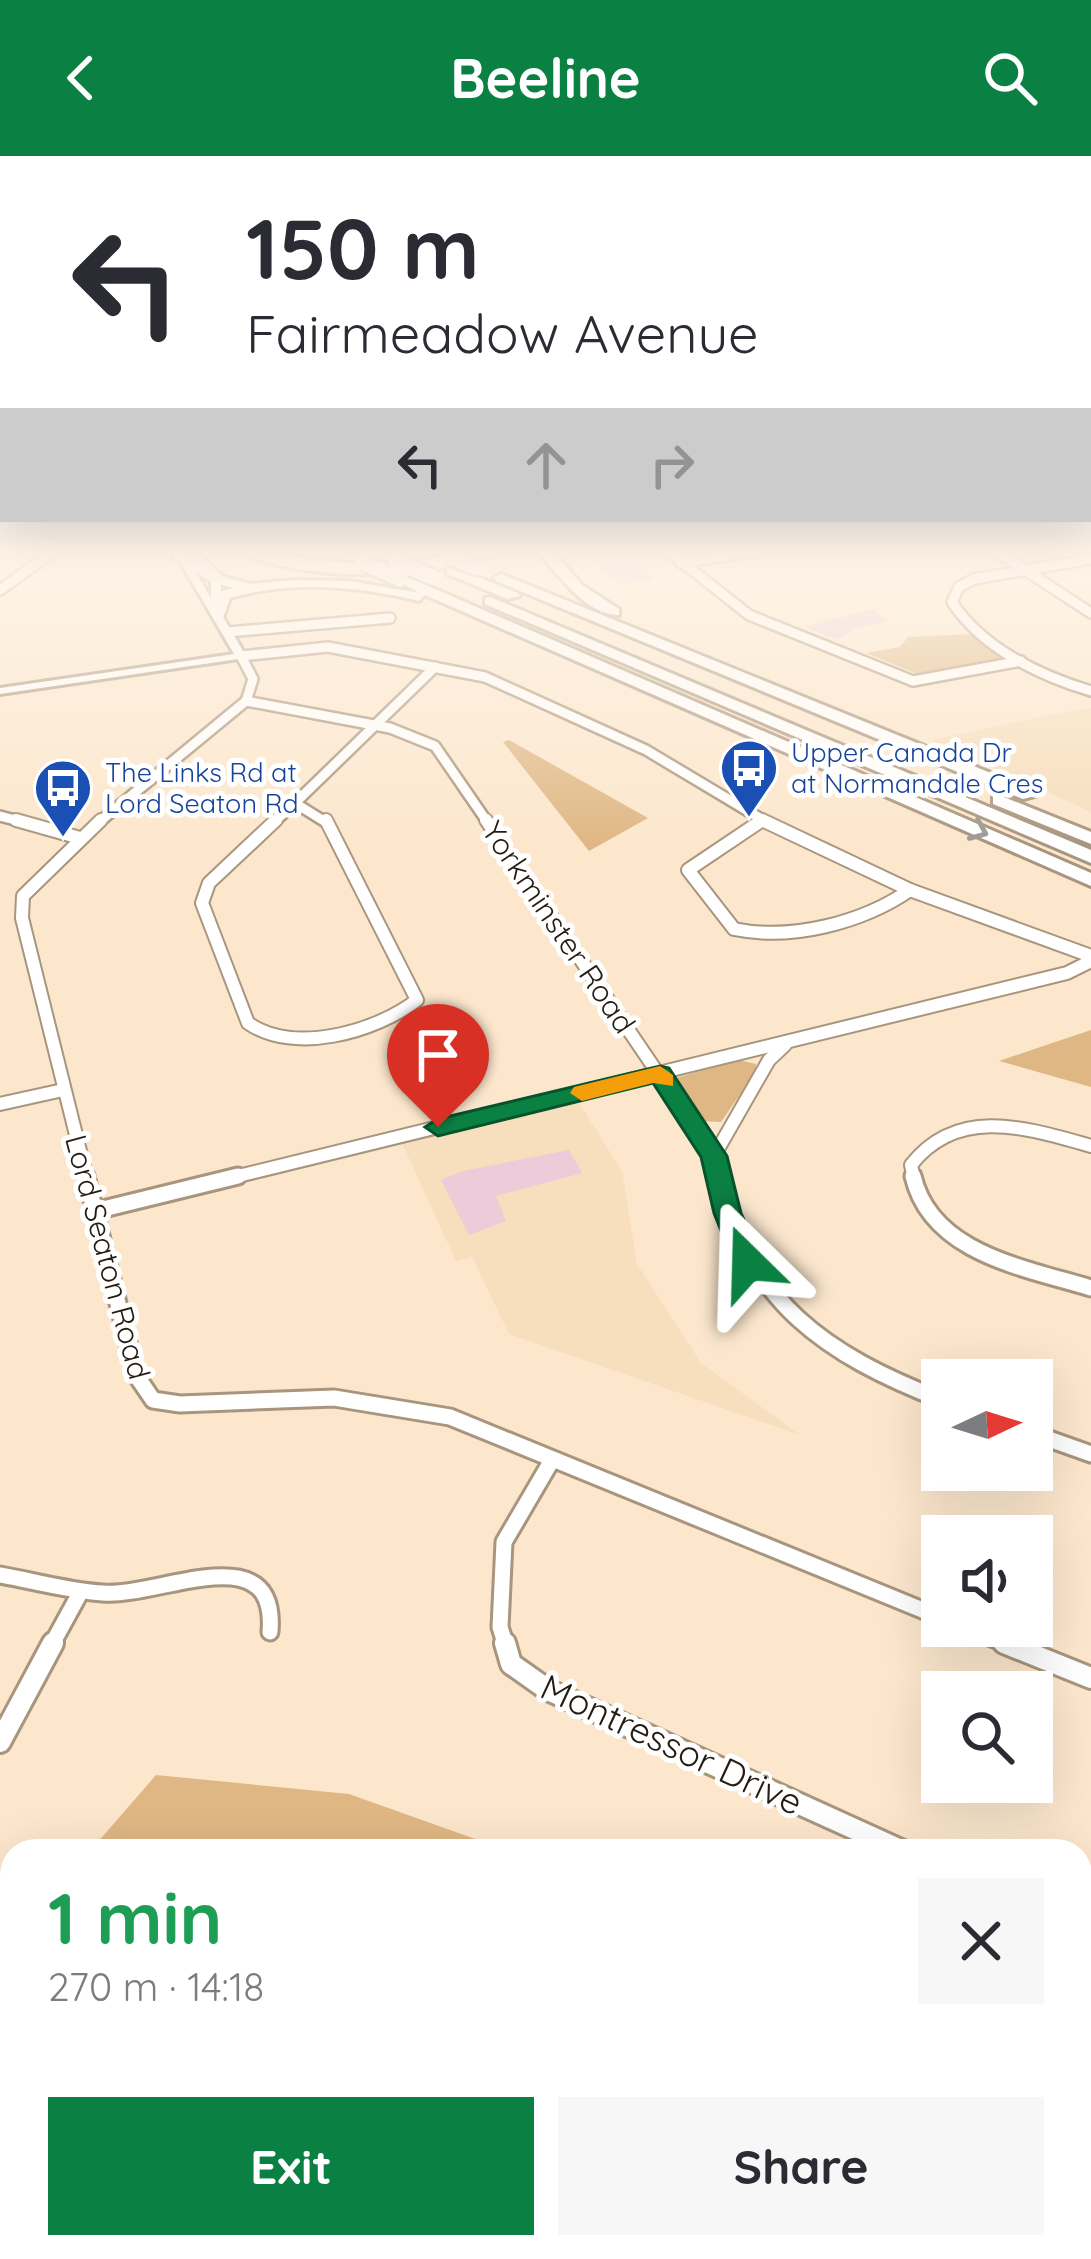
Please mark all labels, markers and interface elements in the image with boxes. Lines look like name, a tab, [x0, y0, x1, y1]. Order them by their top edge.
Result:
text: Beeline	[450, 44, 641, 112]
icon: back	[48, 45, 114, 111]
icon: search	[977, 45, 1043, 111]
text: 150 m	[246, 195, 480, 300]
icon: left	[48, 204, 204, 360]
text: Fairmeadow Avenue	[246, 299, 759, 367]
icon: left	[387, 432, 453, 498]
icon: ahead	[513, 432, 579, 498]
icon: right	[639, 432, 705, 498]
place label: Upper Canada Dr at Normandale Cres	[791, 735, 1043, 800]
bus stop icon: Upper Canada Dr at Normandale Cres	[718, 737, 780, 819]
place label: The Links Rd at Lord Seaton Rd	[105, 755, 299, 820]
bus stop icon: The Links Rd at Lord Seaton Rd	[32, 757, 94, 839]
street label: Yorkminster Road	[474, 814, 644, 1040]
one-way arrow	[967, 817, 989, 841]
pin	[387, 1004, 489, 1127]
icon: arrive	[405, 1022, 471, 1088]
street label: Lord Seaton Road	[57, 1131, 159, 1383]
position arrow	[685, 1200, 811, 1326]
north arrow	[921, 1359, 1053, 1491]
map controls	[921, 1359, 1053, 1803]
button: sound	[921, 1515, 1053, 1647]
street label: Montressor Drive	[534, 1664, 810, 1824]
button: search	[921, 1671, 1053, 1803]
text: 1 min	[48, 1872, 222, 1962]
button: close	[918, 1878, 1044, 2004]
text: 270 m · 14:18	[48, 1962, 264, 2011]
button: Exit	[48, 2097, 534, 2235]
button: Share	[558, 2097, 1044, 2235]

